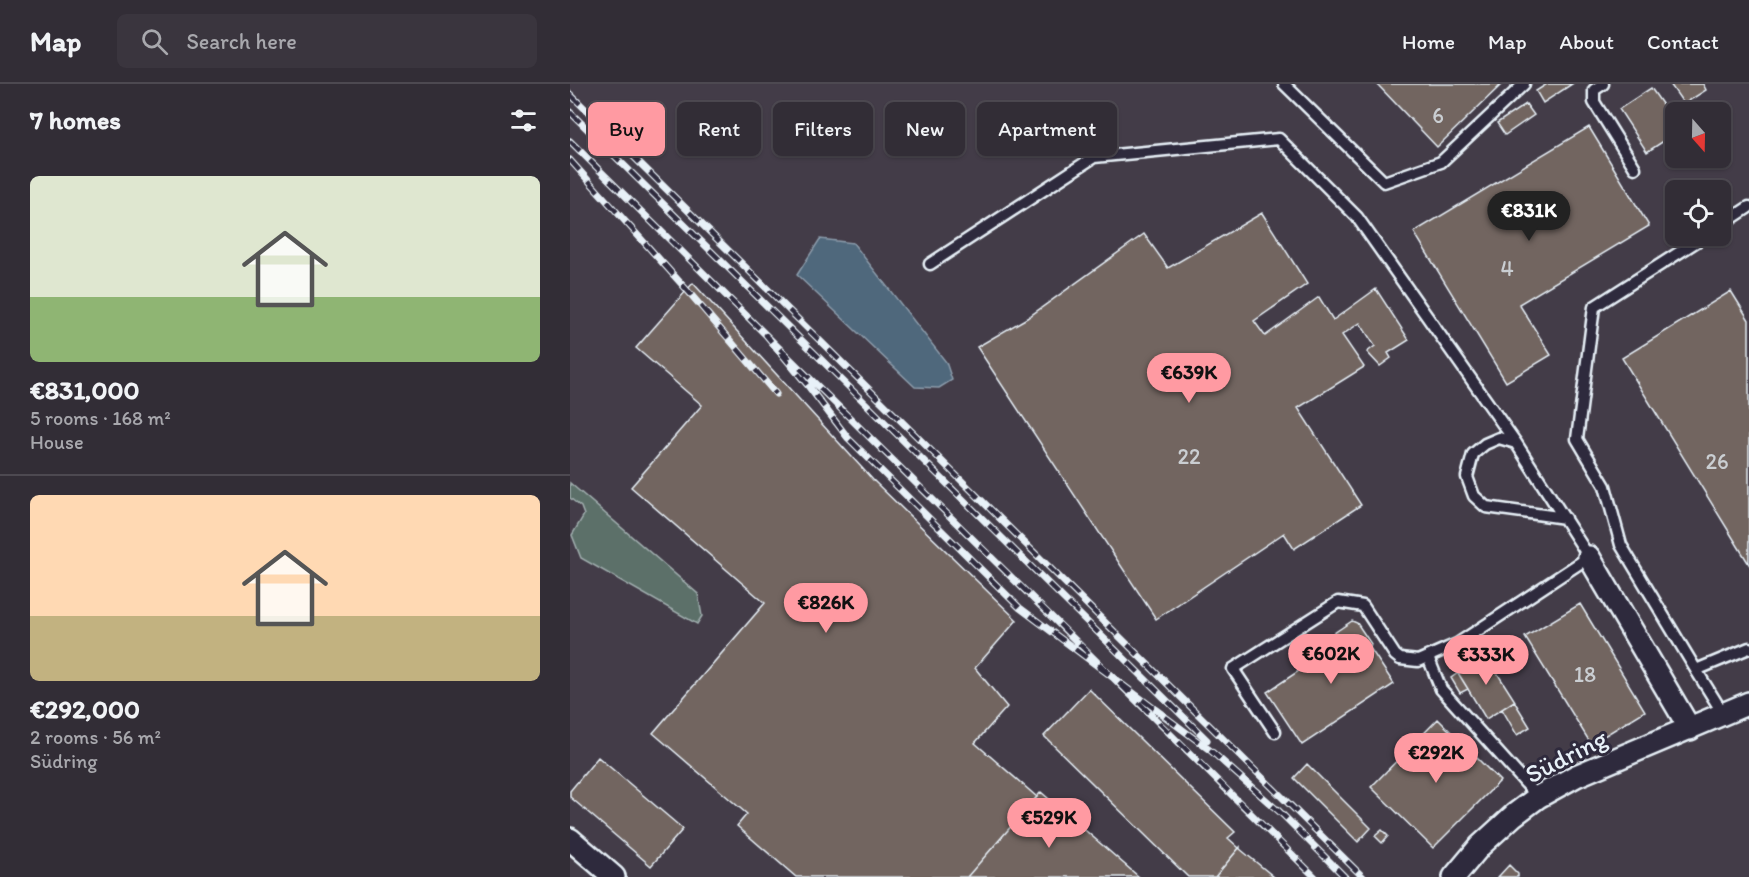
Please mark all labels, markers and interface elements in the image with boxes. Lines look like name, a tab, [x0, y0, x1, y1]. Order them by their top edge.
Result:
search box	[117, 14, 537, 68]
text: Map	[30, 24, 81, 58]
icon: search	[138, 25, 171, 58]
text: Search here	[186, 28, 297, 55]
text: Home	[1402, 29, 1455, 54]
text: Map	[1488, 29, 1527, 54]
text: About	[1560, 29, 1614, 54]
text: Contact	[1647, 29, 1719, 54]
chip: Buy	[588, 102, 665, 156]
chip: Rent	[677, 102, 761, 156]
chip: Filters	[773, 102, 873, 156]
chip: New	[885, 102, 965, 156]
chip: Apartment	[977, 102, 1117, 156]
house number: 6	[1432, 102, 1444, 129]
north arrow	[1665, 102, 1731, 168]
map controls	[1665, 102, 1731, 246]
text: 7 homes	[30, 104, 121, 136]
icon: filters	[507, 104, 540, 137]
button: locate	[1665, 180, 1731, 246]
pin: €831K	[1487, 191, 1571, 242]
text: €831K	[1501, 198, 1557, 222]
icon: home	[231, 215, 339, 323]
house number: 4	[1500, 255, 1514, 282]
pin: €639K	[1147, 353, 1231, 404]
text: €639K	[1161, 360, 1217, 384]
text: €831,000	[30, 374, 140, 406]
text: 5 rooms · 168 m²	[30, 406, 171, 430]
text: House	[30, 430, 84, 454]
house number: 22	[1177, 443, 1201, 470]
house number: 26	[1705, 448, 1729, 475]
icon: home	[231, 534, 339, 642]
pin: €826K	[784, 583, 868, 634]
text: €826K	[798, 590, 854, 614]
pin: €602K	[1289, 634, 1373, 685]
pin: €333K	[1444, 635, 1528, 686]
text: €602K	[1302, 641, 1360, 665]
text: €333K	[1458, 642, 1514, 666]
house number: 18	[1574, 661, 1596, 688]
text: €292,000	[30, 693, 140, 725]
street label: Südring	[1520, 721, 1613, 790]
text: 2 rooms · 56 m²	[30, 725, 161, 749]
pin: €292K	[1394, 733, 1478, 784]
text: €292K	[1408, 740, 1464, 764]
text: Südring	[30, 749, 98, 773]
pin: €529K	[1007, 798, 1091, 849]
text: €529K	[1021, 805, 1077, 829]

